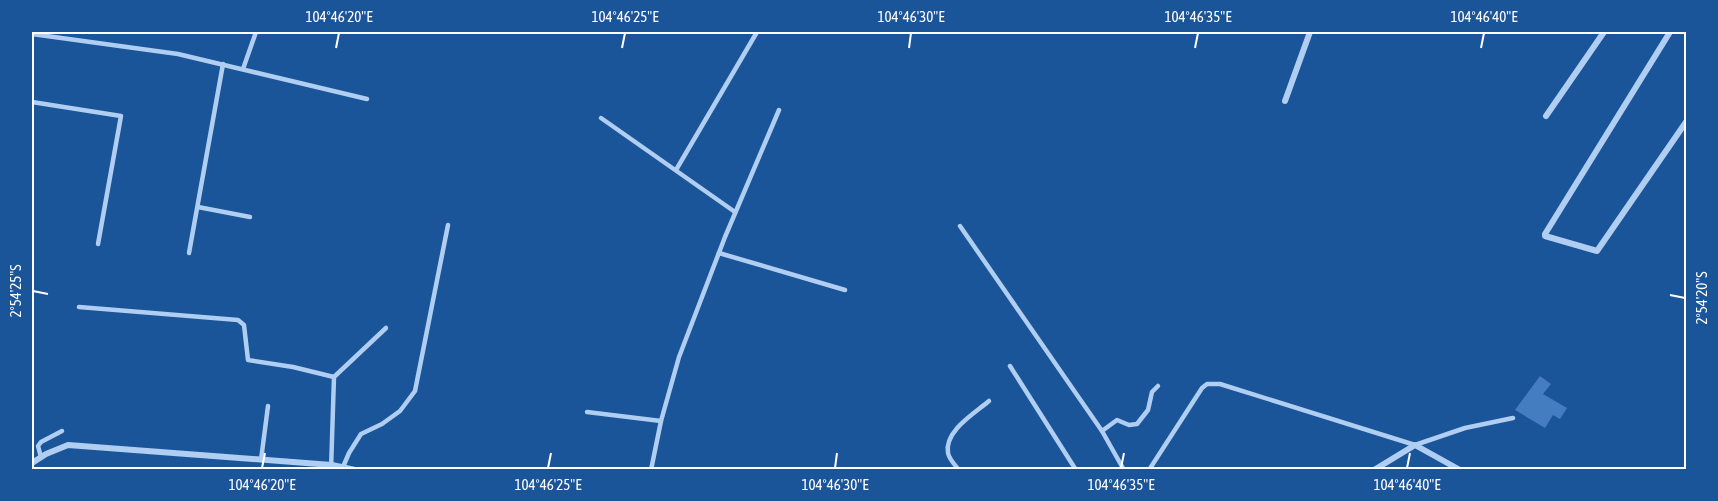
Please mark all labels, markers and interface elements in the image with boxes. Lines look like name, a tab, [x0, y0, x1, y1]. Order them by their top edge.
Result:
text: 104°46'20"E	[305, 8, 373, 25]
text: 104°46'25"E	[591, 8, 659, 25]
text: 104°46'30"E	[877, 8, 945, 25]
text: 104°46'35"E	[1164, 8, 1232, 25]
text: 104°46'40"E	[1450, 8, 1518, 25]
text: 2°54'25"S	[7, 264, 24, 318]
text: 2°54'20"S	[1693, 271, 1710, 325]
text: 104°46'20"E	[228, 476, 296, 493]
text: 104°46'25"E	[514, 476, 582, 493]
text: 104°46'30"E	[801, 476, 869, 493]
text: 104°46'35"E	[1087, 476, 1155, 493]
text: 104°46'40"E	[1373, 476, 1441, 493]

